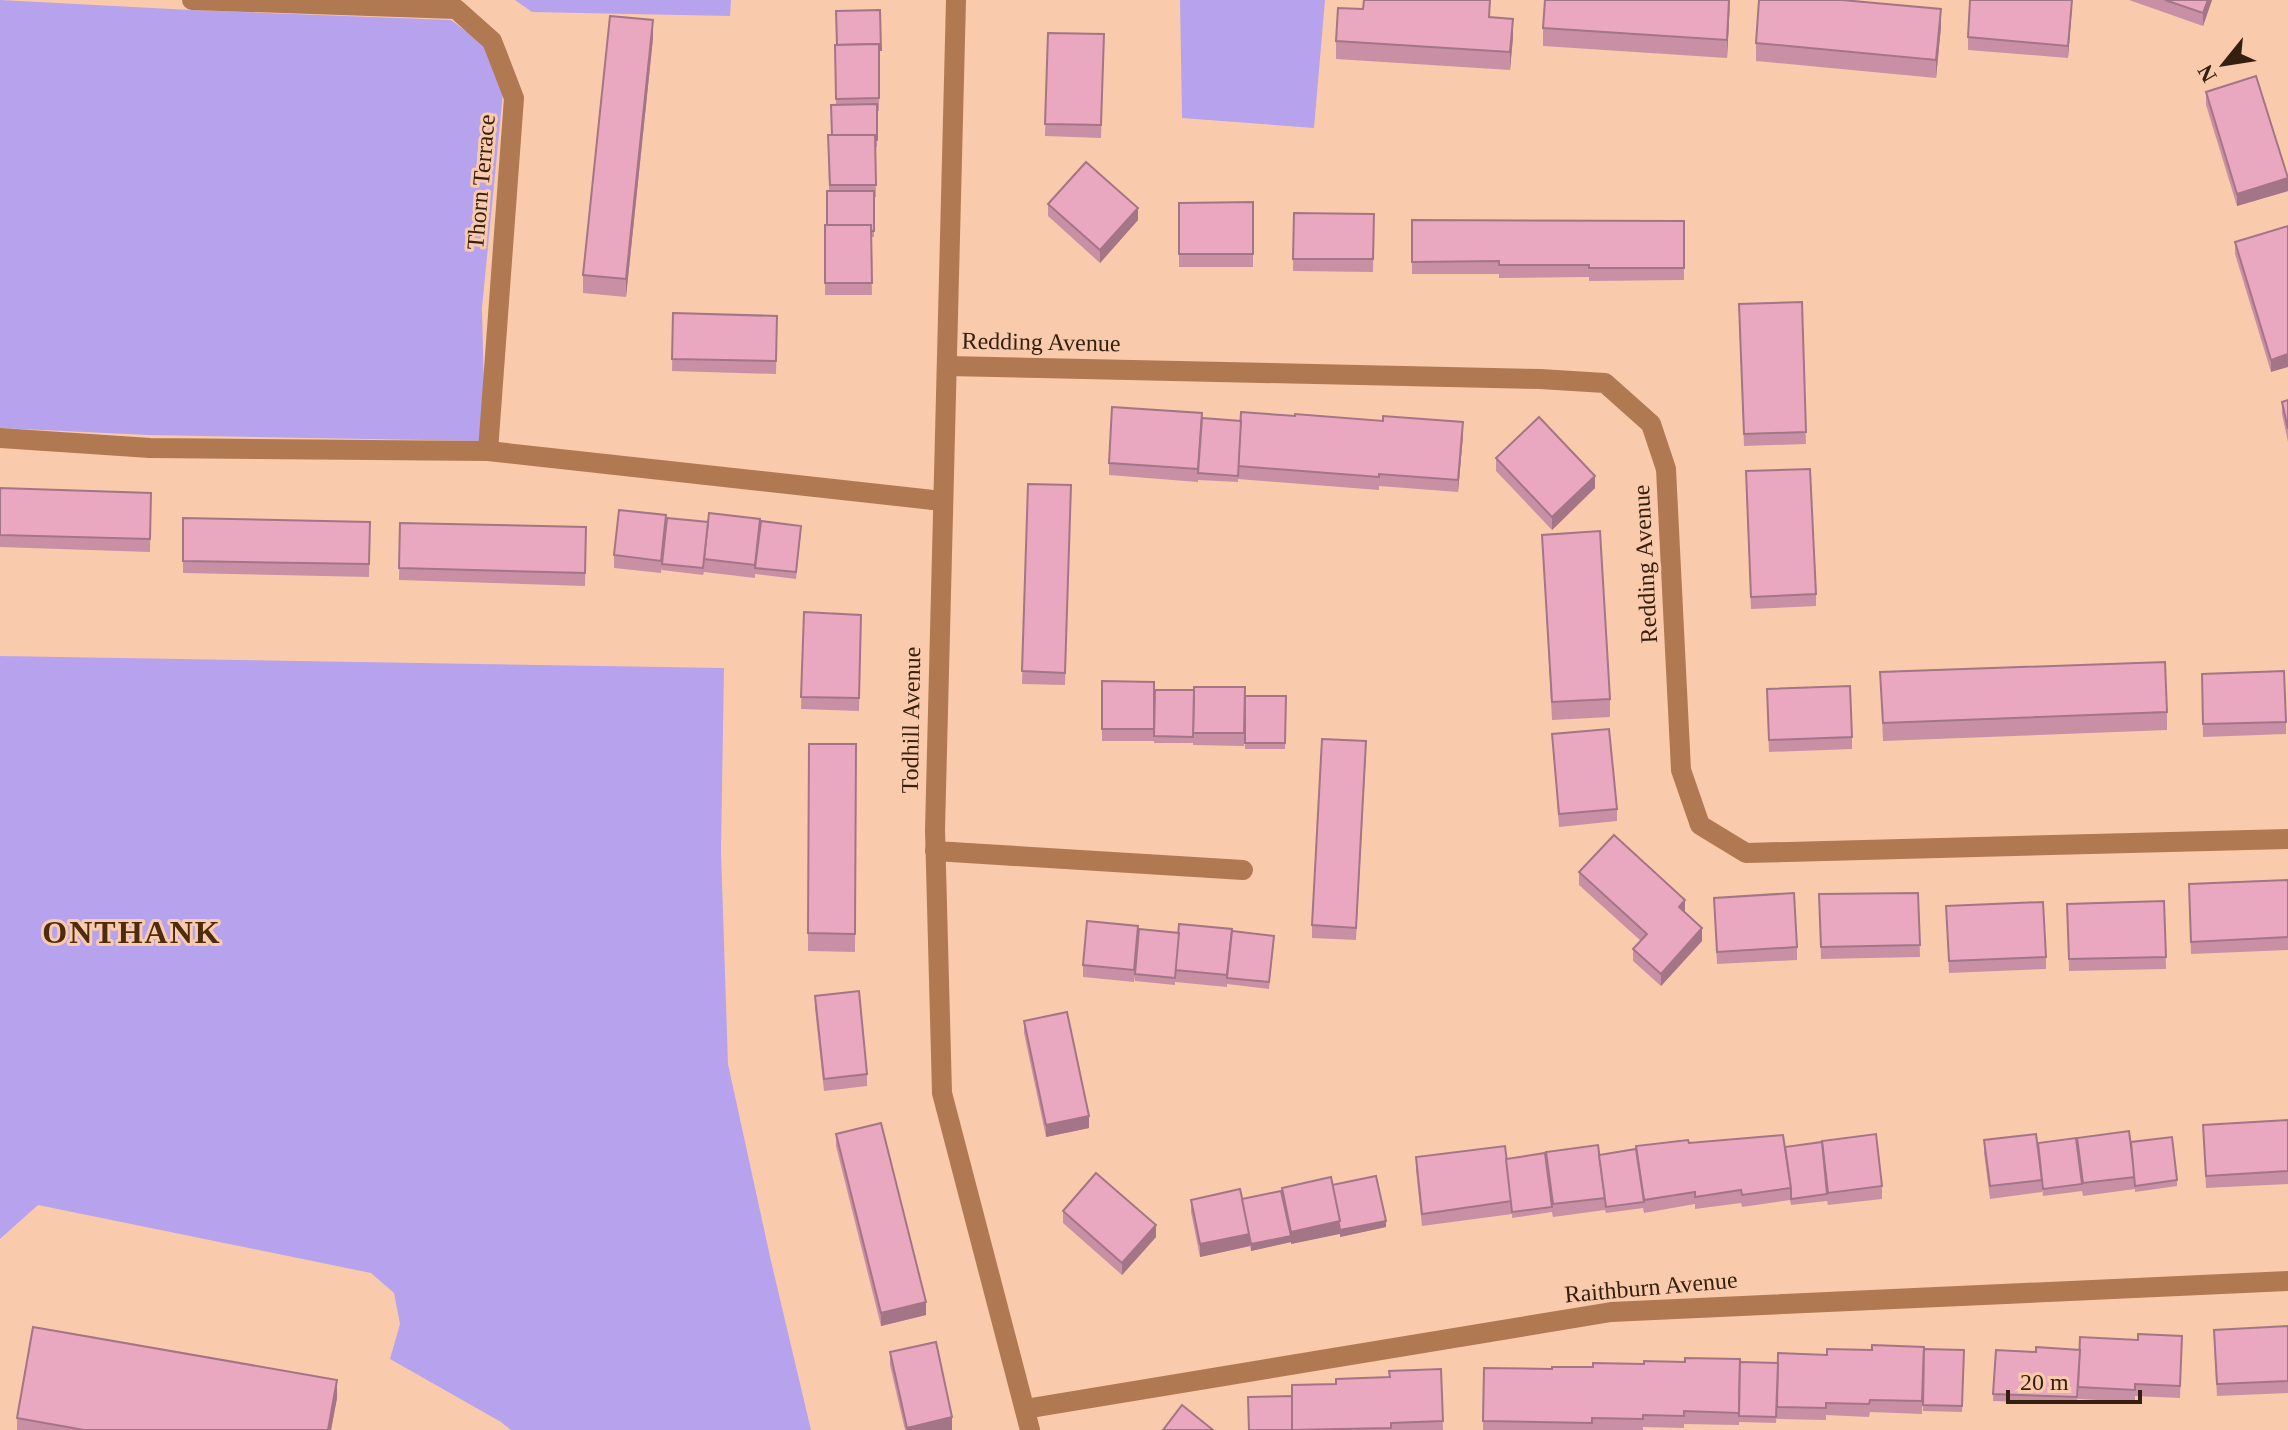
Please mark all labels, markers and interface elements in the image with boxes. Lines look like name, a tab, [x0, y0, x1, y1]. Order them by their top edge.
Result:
north arrow	[2184, 24, 2264, 104]
text: N	[2192, 61, 2222, 87]
street label: Thorn Terrace	[462, 113, 500, 251]
street label: Redding Avenue	[961, 328, 1121, 356]
street label: Redding Avenue	[1628, 484, 1662, 644]
street label: Todhill Avenue	[897, 647, 925, 793]
district label: ONTHANK	[42, 914, 222, 950]
street label: Raithburn Avenue	[1563, 1266, 1739, 1308]
scale bar	[2008, 1354, 2140, 1404]
text: 20 m	[2020, 1369, 2069, 1395]

